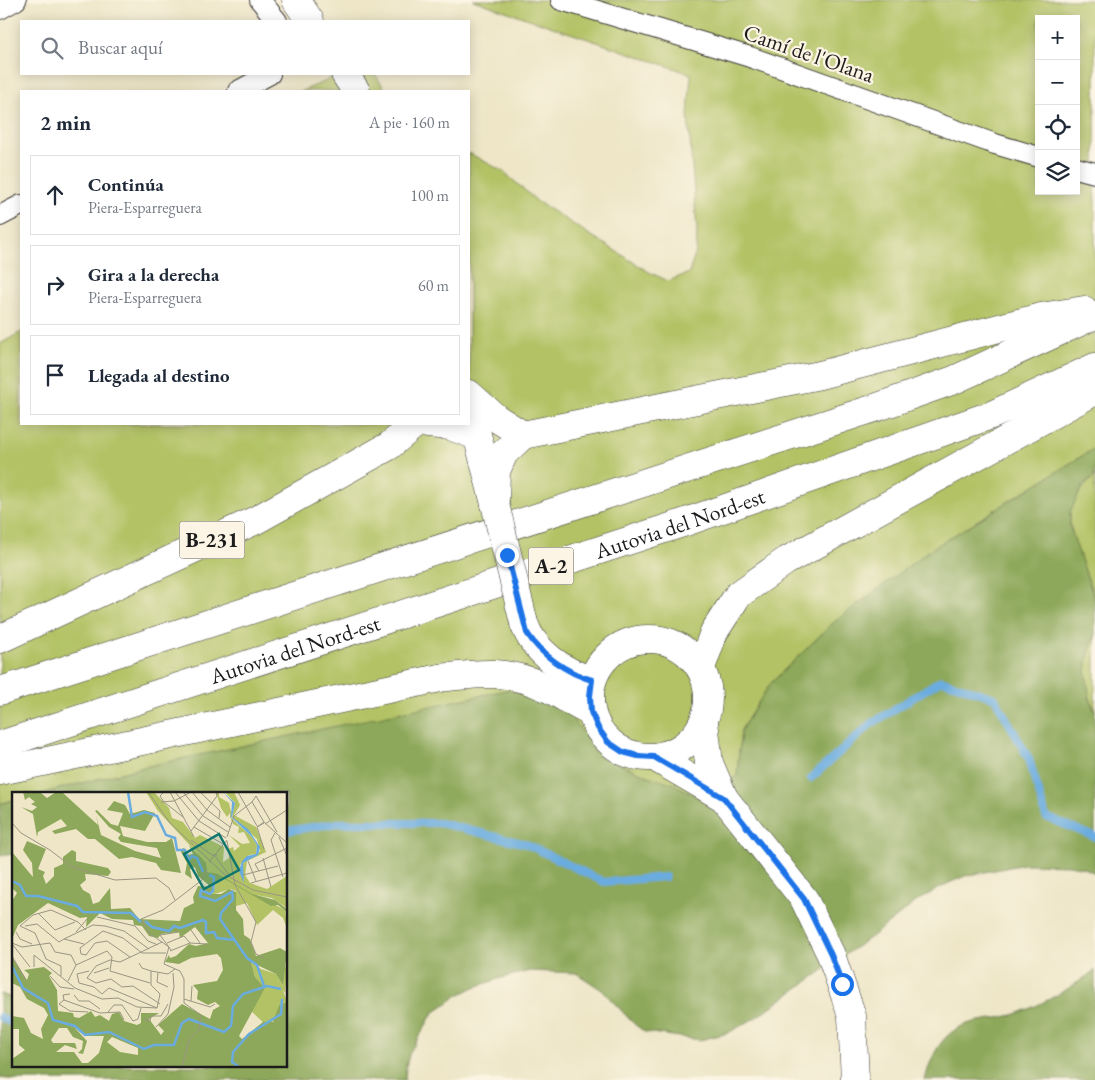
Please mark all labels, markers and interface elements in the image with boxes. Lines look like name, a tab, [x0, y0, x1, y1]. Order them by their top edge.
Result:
map controls	[1035, 15, 1080, 195]
button: +	[1035, 15, 1080, 60]
street label: Camí de l'Olana	[740, 18, 878, 89]
search box	[20, 20, 470, 75]
icon: search	[38, 34, 66, 62]
text: Buscar aquí	[78, 35, 163, 60]
button: −	[1035, 60, 1080, 105]
button: locate	[1035, 105, 1080, 150]
text: 2 min	[40, 109, 91, 136]
text: A pie · 160 m	[369, 112, 450, 133]
button: layers	[1035, 150, 1080, 195]
text: Continúa	[88, 172, 164, 197]
icon: ahead	[41, 181, 69, 209]
text: 100 m	[410, 185, 449, 206]
text: Piera-Esparreguera	[88, 197, 202, 218]
text: Gira a la derecha	[88, 262, 219, 287]
icon: right	[41, 271, 69, 299]
text: 60 m	[418, 275, 449, 296]
text: Piera-Esparreguera	[88, 287, 202, 308]
icon: arrive	[41, 361, 69, 389]
text: Llegada al destino	[88, 363, 230, 388]
street label: Autovia del Nord-est	[590, 481, 769, 566]
road number: B-231	[180, 522, 244, 558]
route end	[496, 544, 519, 567]
road number: A-2	[528, 548, 574, 584]
street label: Autovia del Nord-est	[205, 608, 384, 691]
inset map	[12, 792, 288, 1068]
route start	[831, 973, 854, 996]

